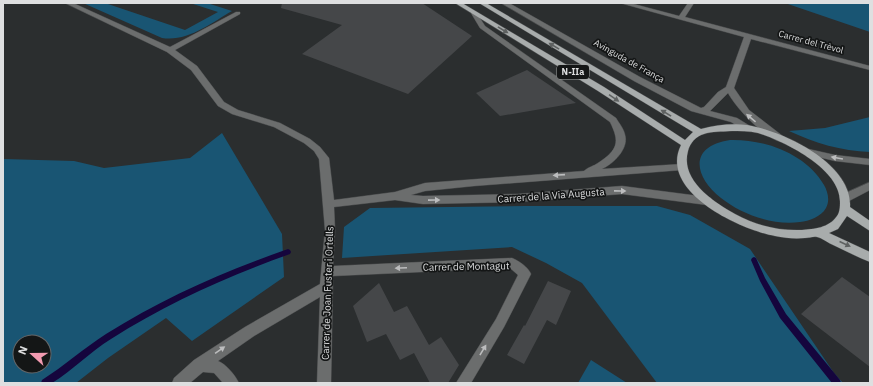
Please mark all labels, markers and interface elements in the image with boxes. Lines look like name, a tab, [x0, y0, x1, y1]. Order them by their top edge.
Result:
one-way arrow	[497, 27, 509, 34]
street label: Carrer del Trèvol	[777, 28, 845, 56]
street label: Avinguda de França	[592, 37, 667, 85]
one-way arrow	[548, 43, 560, 50]
road number: N-IIa	[557, 65, 589, 79]
one-way arrow	[609, 94, 620, 102]
one-way arrow	[660, 109, 672, 116]
one-way arrow	[746, 113, 757, 122]
one-way arrow	[831, 155, 843, 161]
one-way arrow	[553, 172, 565, 179]
street label: Carrer de la Via Augusta	[497, 185, 606, 206]
one-way arrow	[614, 188, 627, 194]
one-way arrow	[428, 197, 441, 203]
street label: Carrer de Joan Fuster i Ortells	[319, 226, 336, 360]
one-way arrow	[839, 242, 851, 248]
street label: Carrer de Montagut	[423, 259, 510, 274]
one-way arrow	[395, 265, 407, 272]
north arrow	[12, 334, 52, 374]
text: N	[15, 344, 31, 357]
one-way arrow	[480, 344, 487, 356]
one-way arrow	[215, 346, 226, 354]

